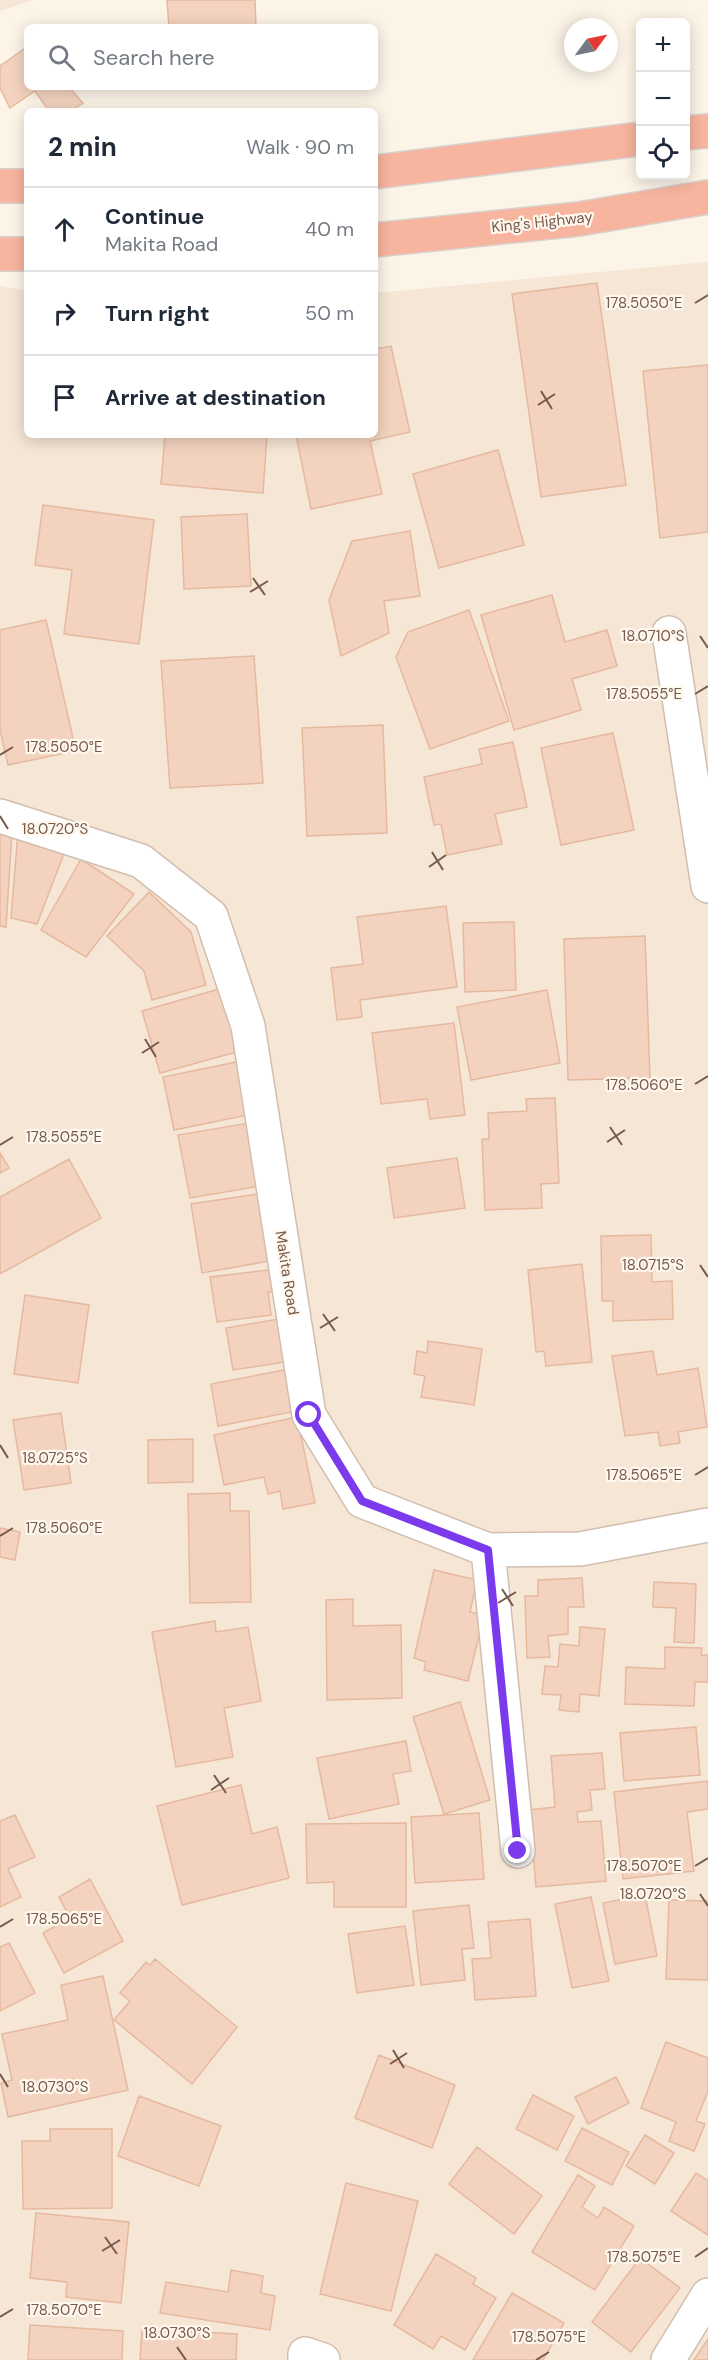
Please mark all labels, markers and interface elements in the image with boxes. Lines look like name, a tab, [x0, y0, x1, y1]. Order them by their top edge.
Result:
north arrow	[564, 18, 618, 72]
map controls	[636, 18, 690, 180]
button: +	[636, 18, 690, 72]
search box	[24, 24, 378, 90]
icon: search	[45, 41, 78, 74]
text: Search here	[93, 43, 214, 72]
button: −	[636, 72, 690, 126]
button: locate	[636, 126, 690, 180]
text: 2 min	[48, 130, 117, 164]
text: Walk · 90 m	[246, 134, 354, 160]
text: Continue	[105, 202, 204, 231]
street label: King's Highway	[490, 207, 594, 237]
icon: ahead	[48, 213, 81, 246]
text: 40 m	[305, 216, 354, 242]
text: Makita Road	[105, 231, 218, 257]
text: 178.5050°E	[606, 293, 682, 313]
icon: right	[48, 297, 81, 330]
text: Turn right	[105, 299, 210, 328]
text: 50 m	[305, 300, 354, 326]
icon: arrive	[48, 381, 81, 414]
text: Arrive at destination	[105, 383, 326, 412]
text: 18.0710°S	[621, 626, 685, 646]
text: 178.5055°E	[606, 684, 682, 704]
text: 178.5050°E	[26, 737, 102, 757]
text: 18.0720°S	[22, 819, 89, 839]
text: 178.5060°E	[605, 1075, 683, 1095]
text: 178.5055°E	[26, 1127, 102, 1147]
street label: Makita Road	[270, 1230, 304, 1316]
text: 18.0715°S	[622, 1255, 684, 1275]
route start	[295, 1401, 321, 1427]
text: 18.0725°S	[22, 1448, 88, 1468]
text: 178.5065°E	[606, 1465, 682, 1485]
text: 178.5060°E	[25, 1518, 103, 1538]
route end	[504, 1837, 530, 1863]
text: 178.5070°E	[606, 1856, 682, 1876]
text: 18.0720°S	[620, 1884, 687, 1904]
text: 178.5065°E	[26, 1909, 102, 1929]
text: 18.0730°S	[22, 2077, 89, 2097]
text: 178.5075°E	[607, 2247, 681, 2267]
text: 178.5070°E	[26, 2300, 102, 2320]
text: 18.0730°S	[144, 2323, 211, 2343]
text: 178.5075°E	[512, 2327, 586, 2347]

